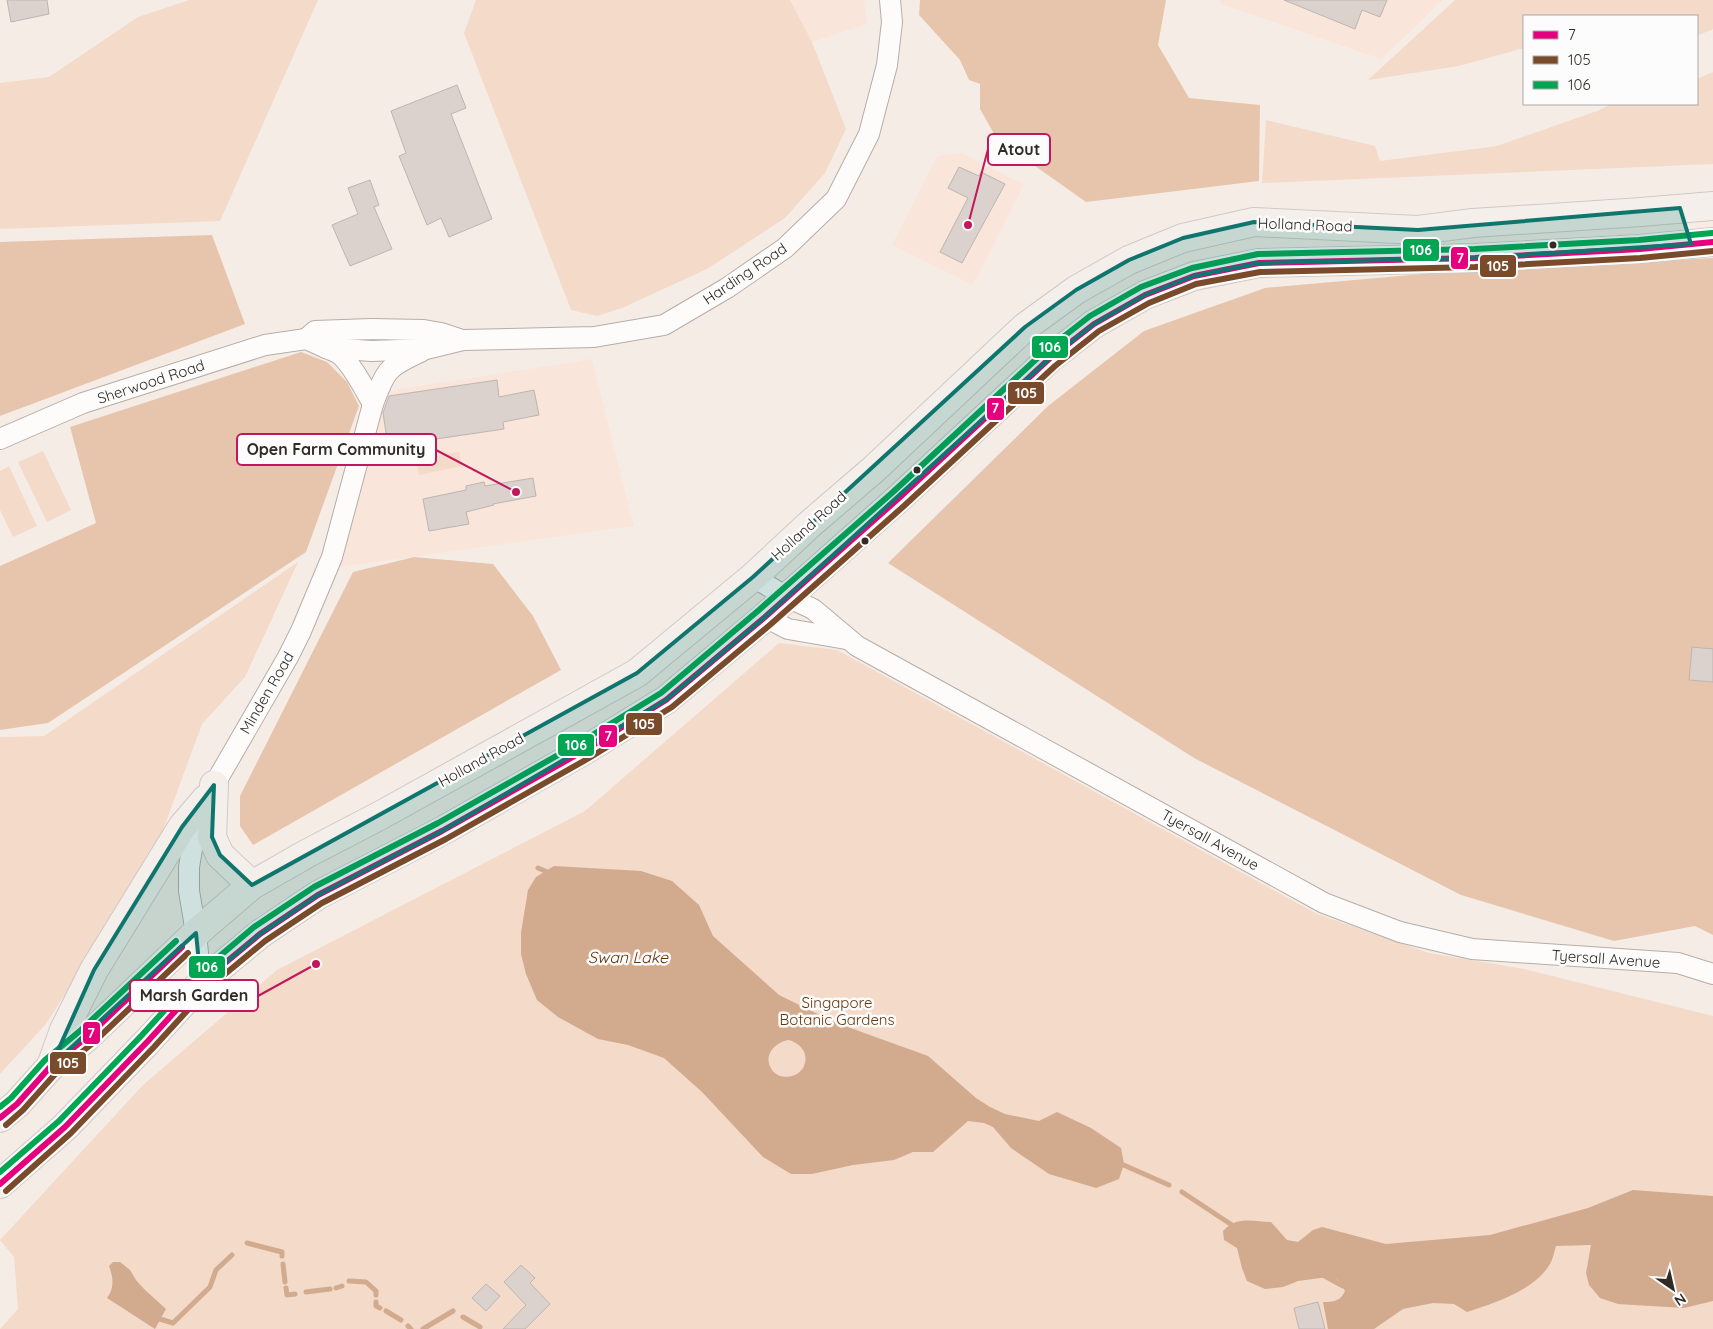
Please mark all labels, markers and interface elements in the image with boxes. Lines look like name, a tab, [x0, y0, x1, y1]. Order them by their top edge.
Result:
legend	[1523, 15, 1698, 105]
text: 7	[1568, 25, 1576, 44]
text: 105	[1568, 50, 1591, 69]
text: 106	[1568, 75, 1591, 94]
callout: Atout	[988, 134, 1050, 165]
text: Atout	[998, 139, 1040, 159]
street label: Holland Road	[1257, 213, 1353, 236]
line badge: 106	[1402, 238, 1440, 262]
street label: Harding Road	[699, 239, 790, 309]
unlabelled marker	[1548, 240, 1558, 250]
text: 106	[1410, 241, 1432, 259]
line badge: 7	[1450, 246, 1469, 270]
text: 7	[1456, 249, 1464, 267]
line badge: 105	[1479, 254, 1517, 278]
text: 105	[1487, 257, 1509, 275]
line badge: 106	[1031, 335, 1069, 359]
text: 106	[1039, 338, 1061, 356]
street label: Sherwood Road	[95, 355, 207, 408]
line badge: 105	[1007, 381, 1045, 405]
text: 105	[1015, 384, 1037, 402]
line badge: 7	[986, 397, 1005, 421]
text: 7	[991, 399, 999, 417]
callout: Open Farm Community	[237, 434, 436, 465]
text: Open Farm Community	[247, 439, 425, 459]
unlabelled marker	[912, 465, 922, 475]
street label: Holland Road	[767, 487, 850, 564]
unlabelled marker	[860, 536, 870, 546]
street label: Minden Road	[235, 648, 298, 737]
line badge: 105	[625, 712, 663, 736]
text: 105	[633, 715, 655, 733]
line badge: 7	[598, 724, 618, 748]
text: 7	[604, 727, 612, 745]
street label: Holland Road	[435, 728, 527, 791]
line badge: 106	[557, 733, 595, 757]
text: 106	[565, 736, 587, 754]
street label: Tyersall Avenue	[1158, 805, 1262, 874]
street label: Tyersall Avenue	[1551, 945, 1661, 972]
water label: Swan Lake	[588, 947, 669, 967]
line badge: 106	[188, 955, 226, 979]
text: 106	[196, 958, 218, 976]
callout: Marsh Garden	[130, 980, 258, 1011]
text: Marsh Garden	[140, 985, 248, 1005]
park label: Singapore Botanic Gardens	[779, 993, 895, 1029]
line badge: 7	[82, 1021, 101, 1045]
text: 7	[87, 1024, 95, 1042]
line badge: 105	[49, 1051, 87, 1075]
text: 105	[57, 1054, 79, 1072]
north arrow	[1648, 1264, 1698, 1314]
text: N	[1671, 1289, 1690, 1310]

